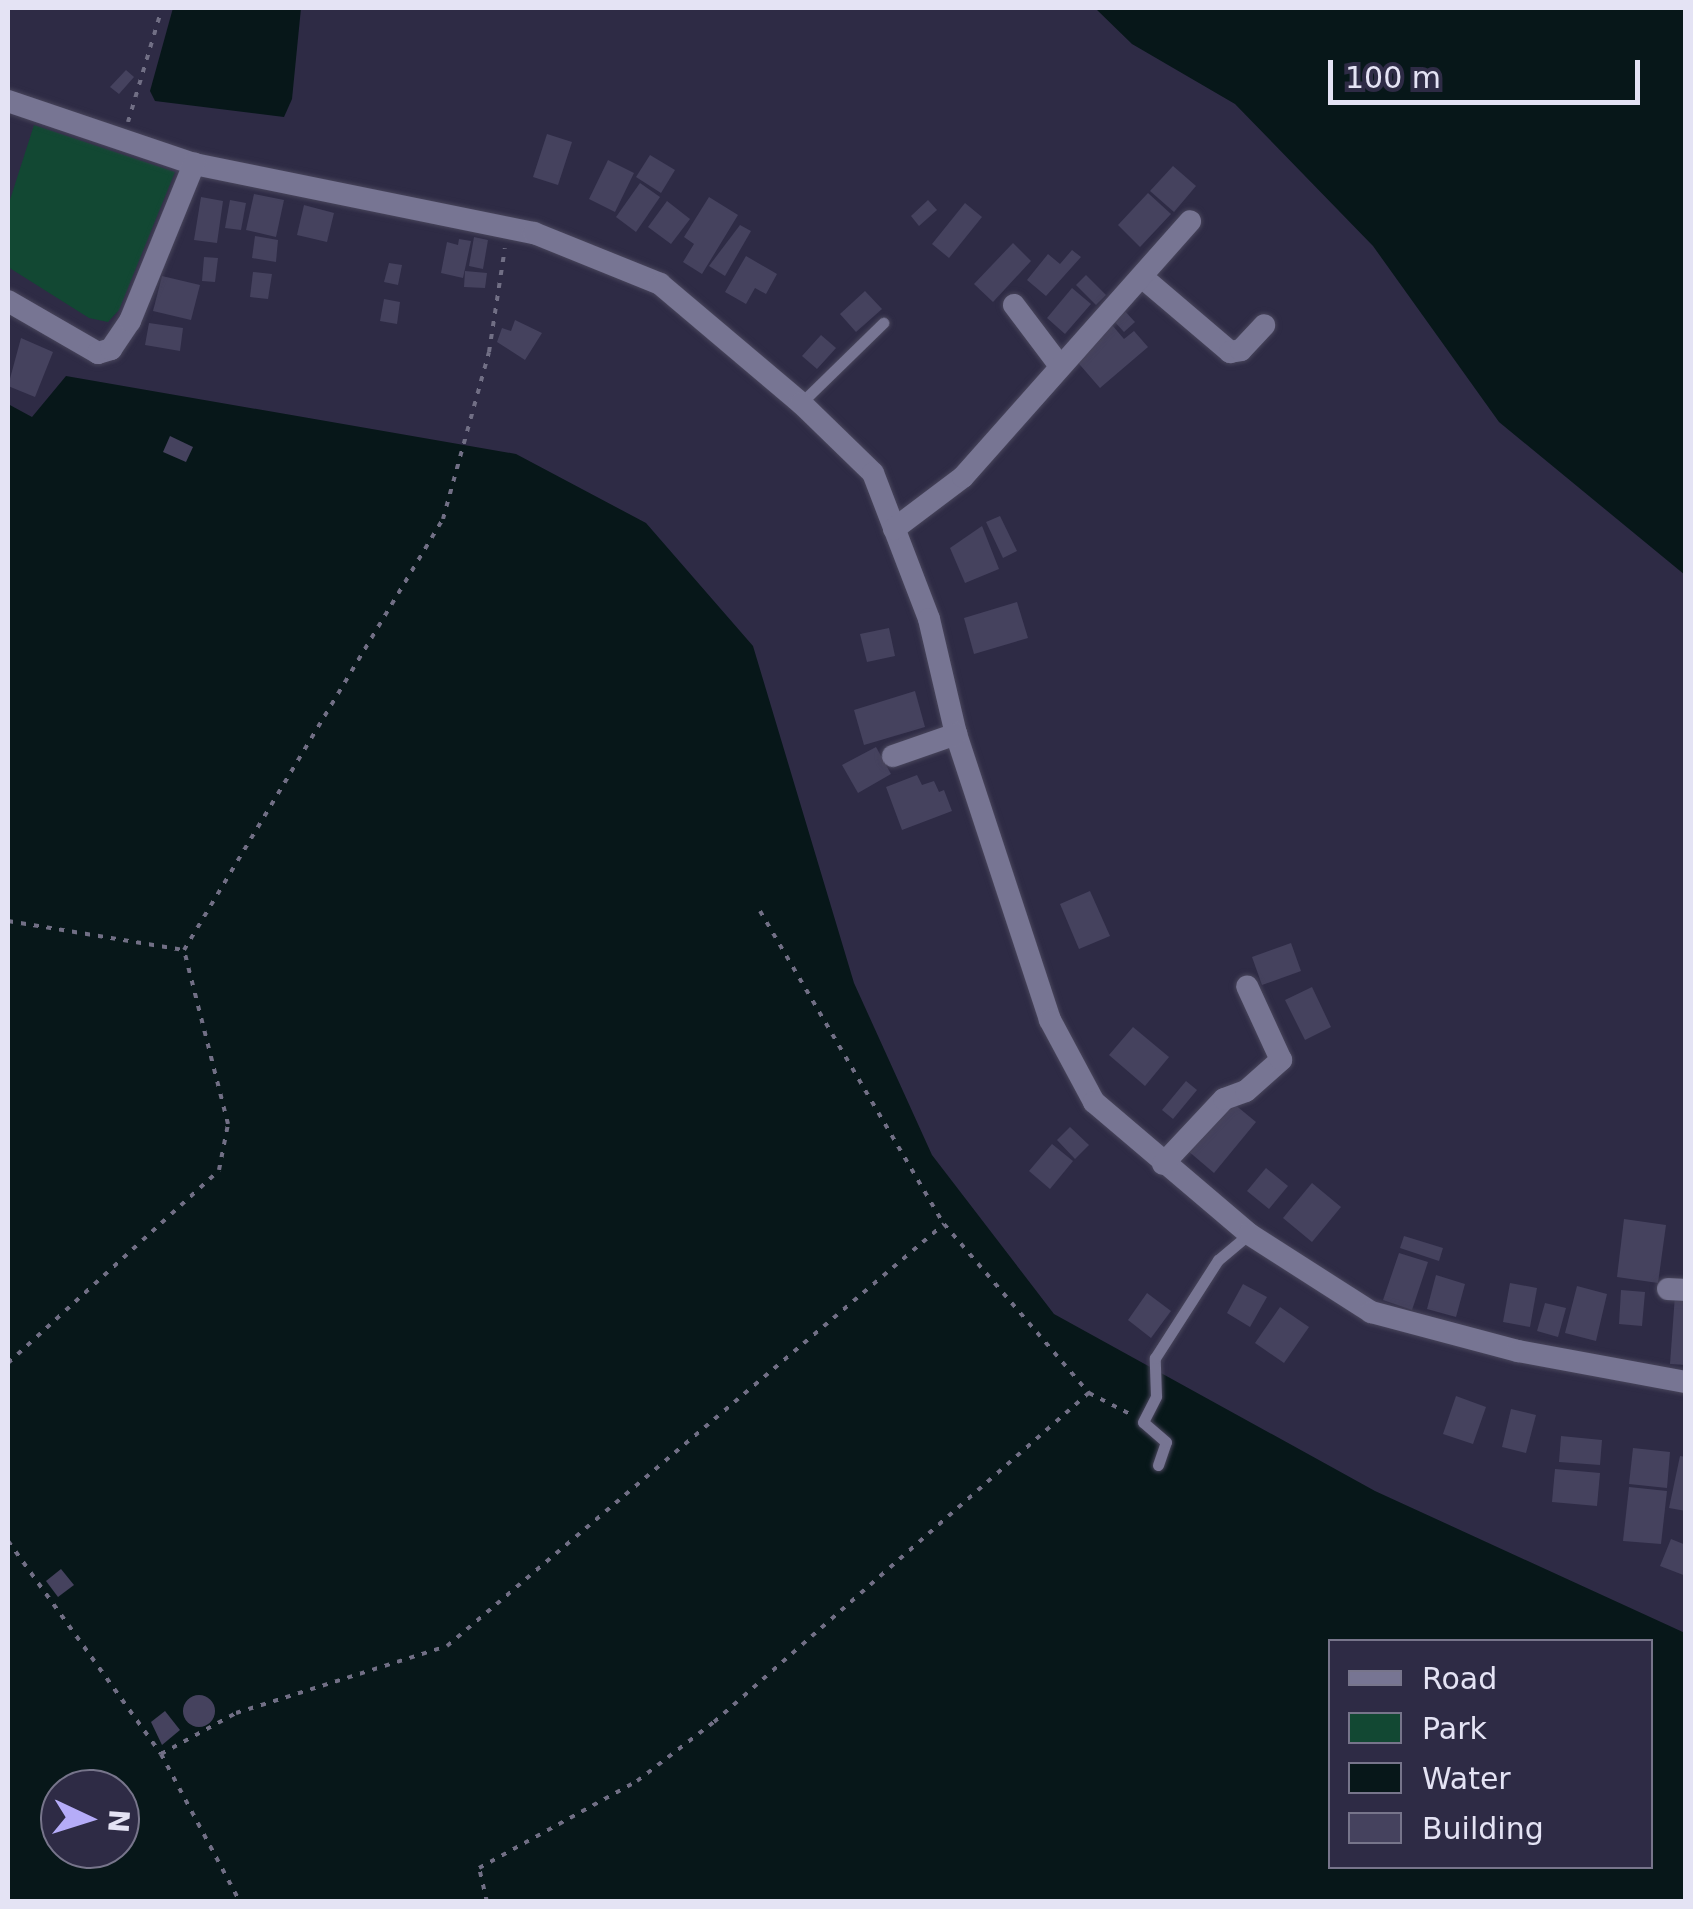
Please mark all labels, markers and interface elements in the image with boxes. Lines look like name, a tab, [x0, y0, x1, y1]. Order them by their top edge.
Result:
scale bar	[1333, 40, 1646, 102]
text: 100 m	[1345, 60, 1441, 95]
legend	[1328, 1639, 1653, 1869]
text: Road	[1422, 1661, 1497, 1696]
text: Park	[1422, 1711, 1487, 1746]
text: Water	[1422, 1761, 1511, 1796]
north arrow	[40, 1769, 140, 1869]
text: N	[101, 1808, 136, 1834]
text: Building	[1422, 1811, 1544, 1846]

